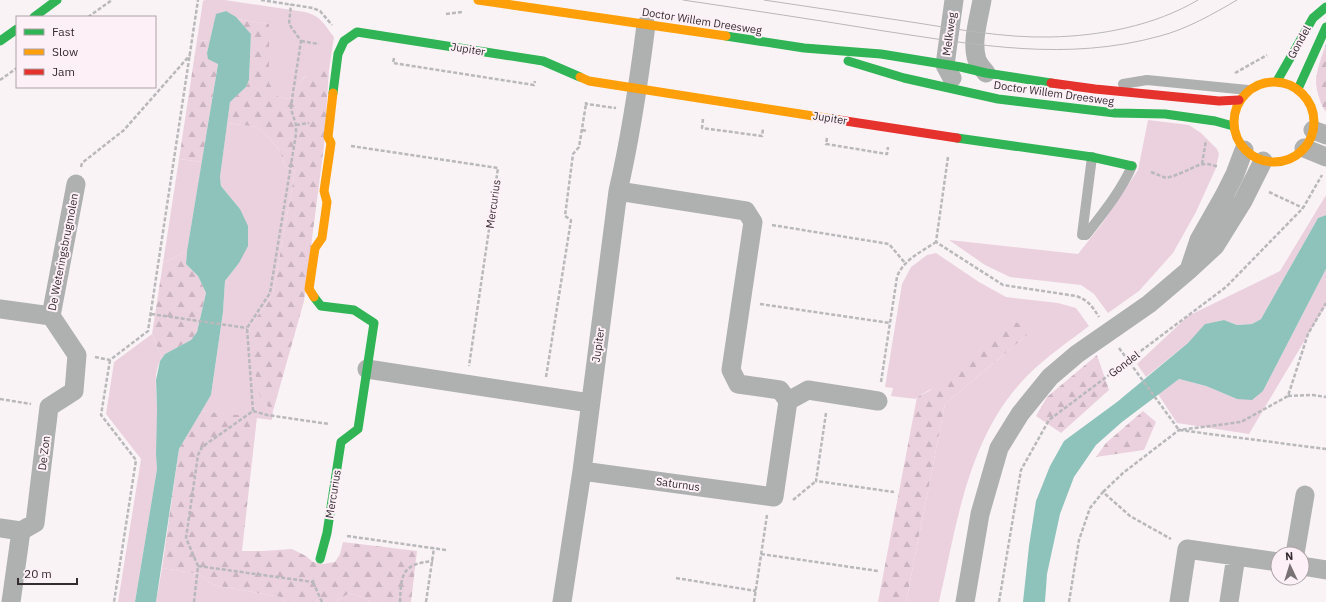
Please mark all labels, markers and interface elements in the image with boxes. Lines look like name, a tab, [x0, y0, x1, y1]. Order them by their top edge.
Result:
street label: Doctor Willem Dreesweg	[641, 5, 763, 37]
street label: Melkweg	[939, 11, 959, 57]
legend	[16, 16, 156, 88]
street label: Gondel	[1284, 23, 1314, 61]
text: Fast	[52, 24, 75, 39]
street label: Jupiter	[450, 39, 486, 59]
text: Slow	[52, 44, 78, 59]
text: Jam	[52, 64, 75, 79]
street label: Doctor Willem Dreesweg	[993, 78, 1115, 108]
street label: Jupiter	[812, 108, 848, 128]
street label: Mercurius	[483, 179, 503, 229]
street label: De Weteringsbrugmolen	[45, 192, 81, 312]
street label: Jupiter	[589, 327, 607, 363]
street label: Gondel	[1106, 348, 1142, 380]
street label: De Zon	[35, 435, 53, 471]
street label: Mercurius	[322, 469, 344, 519]
street label: Saturnus	[655, 474, 701, 494]
north arrow	[1270, 546, 1310, 586]
text: N	[1285, 549, 1294, 563]
scale bar	[18, 560, 77, 586]
text: 20 m	[24, 566, 52, 581]

